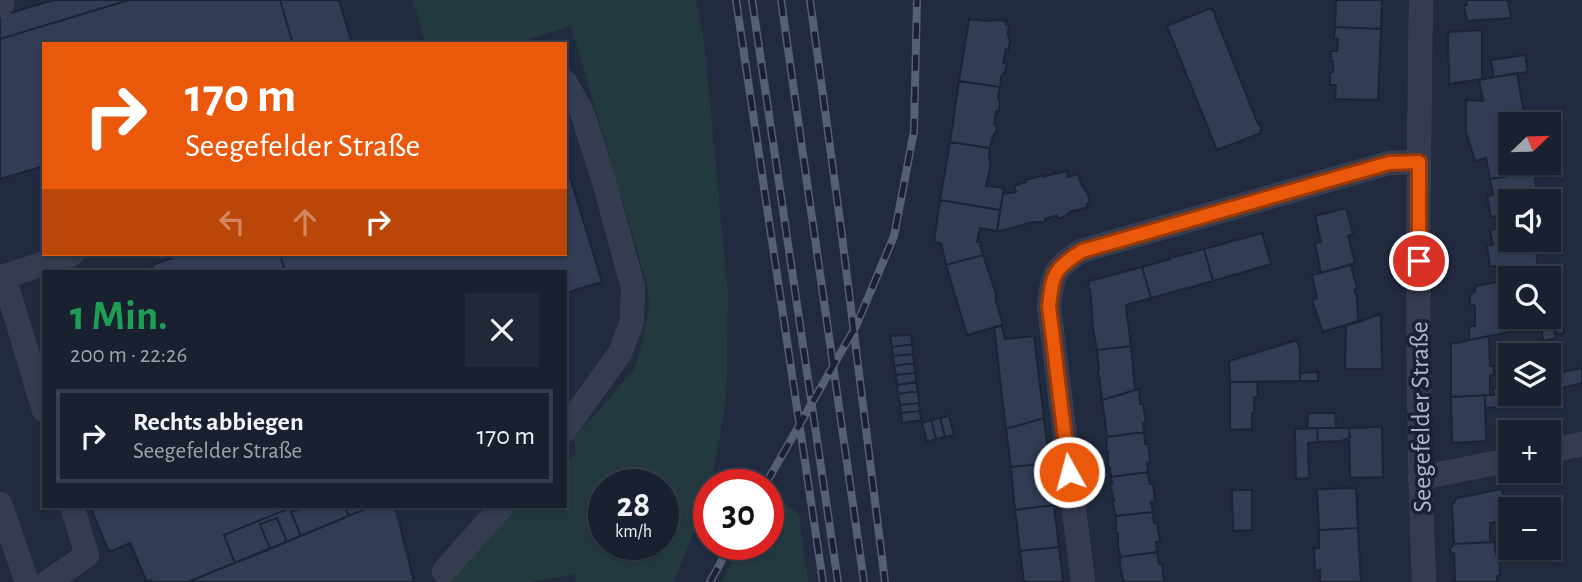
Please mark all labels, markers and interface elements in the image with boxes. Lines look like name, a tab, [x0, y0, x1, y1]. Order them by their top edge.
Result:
icon: right	[70, 70, 161, 161]
text: 170 m	[185, 72, 296, 121]
north arrow	[1498, 112, 1561, 175]
map controls	[1498, 112, 1561, 560]
text: Seegefelder Straße	[185, 130, 420, 162]
button: sound	[1498, 189, 1561, 252]
icon: left	[213, 203, 251, 241]
icon: ahead	[286, 203, 324, 241]
icon: right	[359, 203, 397, 241]
pin	[1389, 231, 1449, 291]
icon: arrive	[1400, 242, 1438, 280]
button: search	[1498, 266, 1561, 329]
button: close	[465, 293, 539, 367]
text: 1 Min.	[70, 295, 168, 337]
street label: Seegefelder Straße	[1406, 321, 1436, 513]
button: layers	[1498, 343, 1561, 406]
text: 200 m · 22:26	[70, 344, 187, 367]
text: Rechts abbiegen	[133, 409, 304, 435]
icon: right	[74, 417, 112, 455]
button: +	[1498, 420, 1561, 483]
text: 170 m	[476, 423, 535, 449]
position arrow	[1032, 435, 1106, 509]
text: Seegefelder Straße	[133, 440, 302, 463]
speed limit sign: 30	[693, 469, 784, 560]
text: 28	[617, 488, 650, 523]
button: −	[1498, 497, 1561, 560]
text: km/h	[615, 523, 652, 541]

